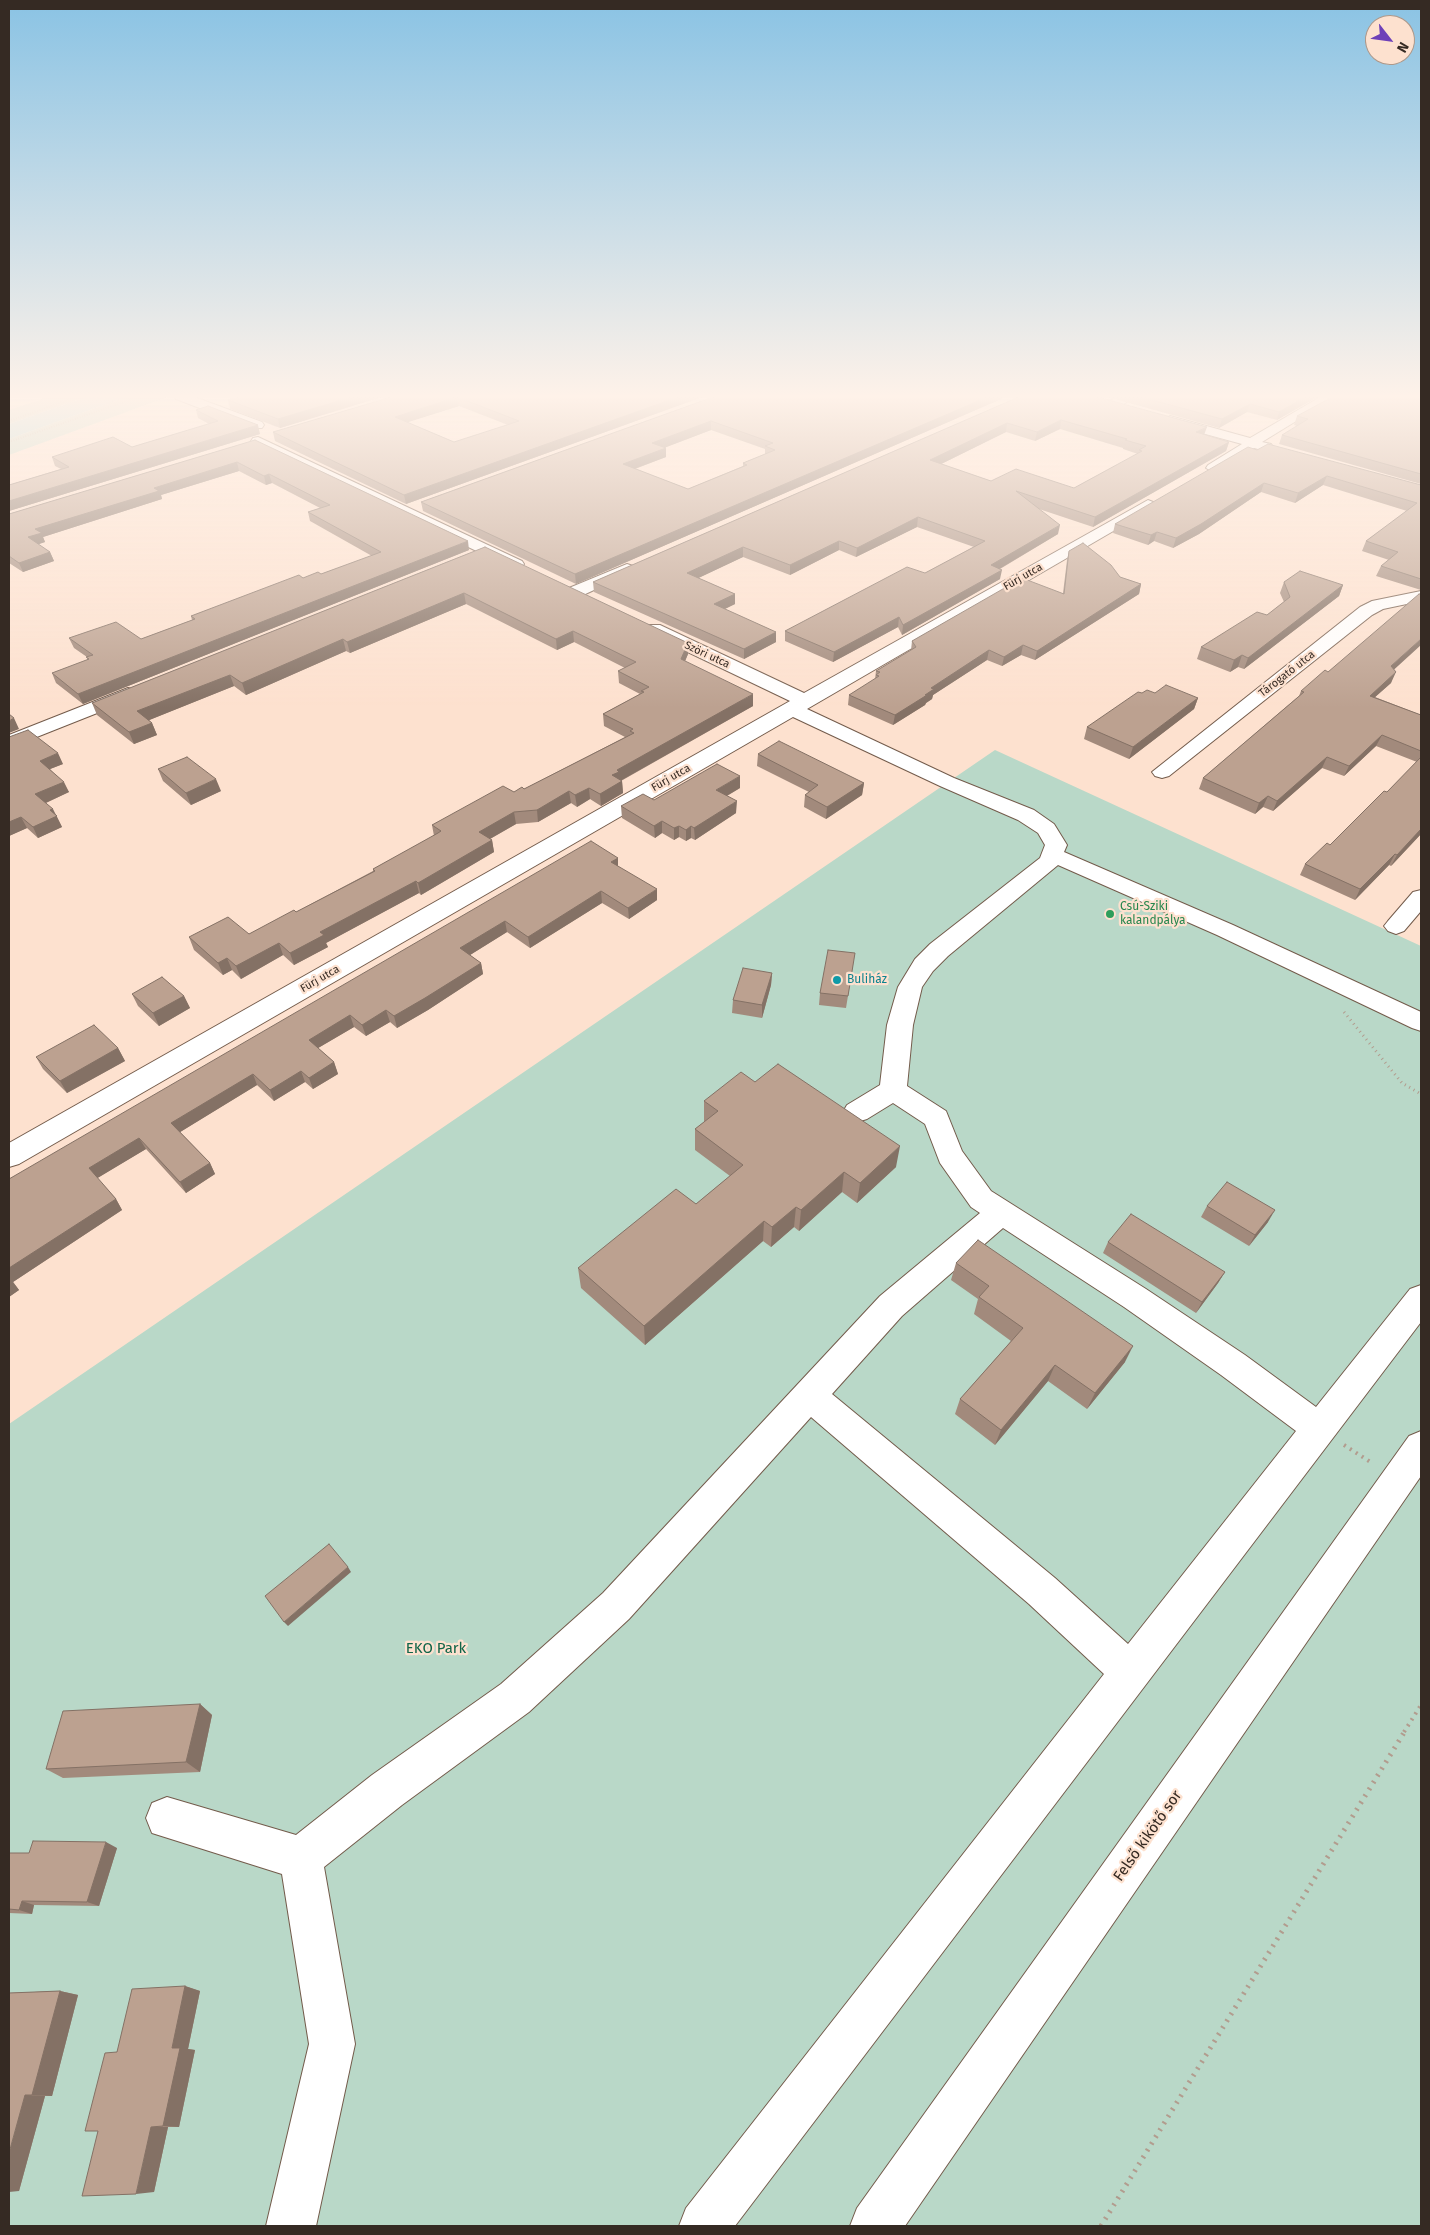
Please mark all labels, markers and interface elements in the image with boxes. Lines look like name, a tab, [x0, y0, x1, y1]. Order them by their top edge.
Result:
north arrow	[1365, 15, 1415, 65]
text: N	[1393, 39, 1412, 56]
street label: Fürj utca	[1001, 561, 1045, 593]
street label: Szöri utca	[682, 639, 732, 671]
street label: Tárogató utca	[1256, 648, 1318, 700]
street label: Fürj utca	[649, 762, 693, 794]
place label: Csú-Sziki kalandpálya	[1120, 900, 1186, 928]
marker: Csú-Sziki kalandpálya	[1104, 908, 1116, 920]
street label: Fürj utca	[298, 963, 342, 995]
place label: Buliház	[847, 973, 887, 987]
marker: Buliház	[831, 974, 843, 986]
park label: EKO Park	[406, 1640, 466, 1658]
street label: Felső kikötő sor	[1110, 1787, 1186, 1885]

